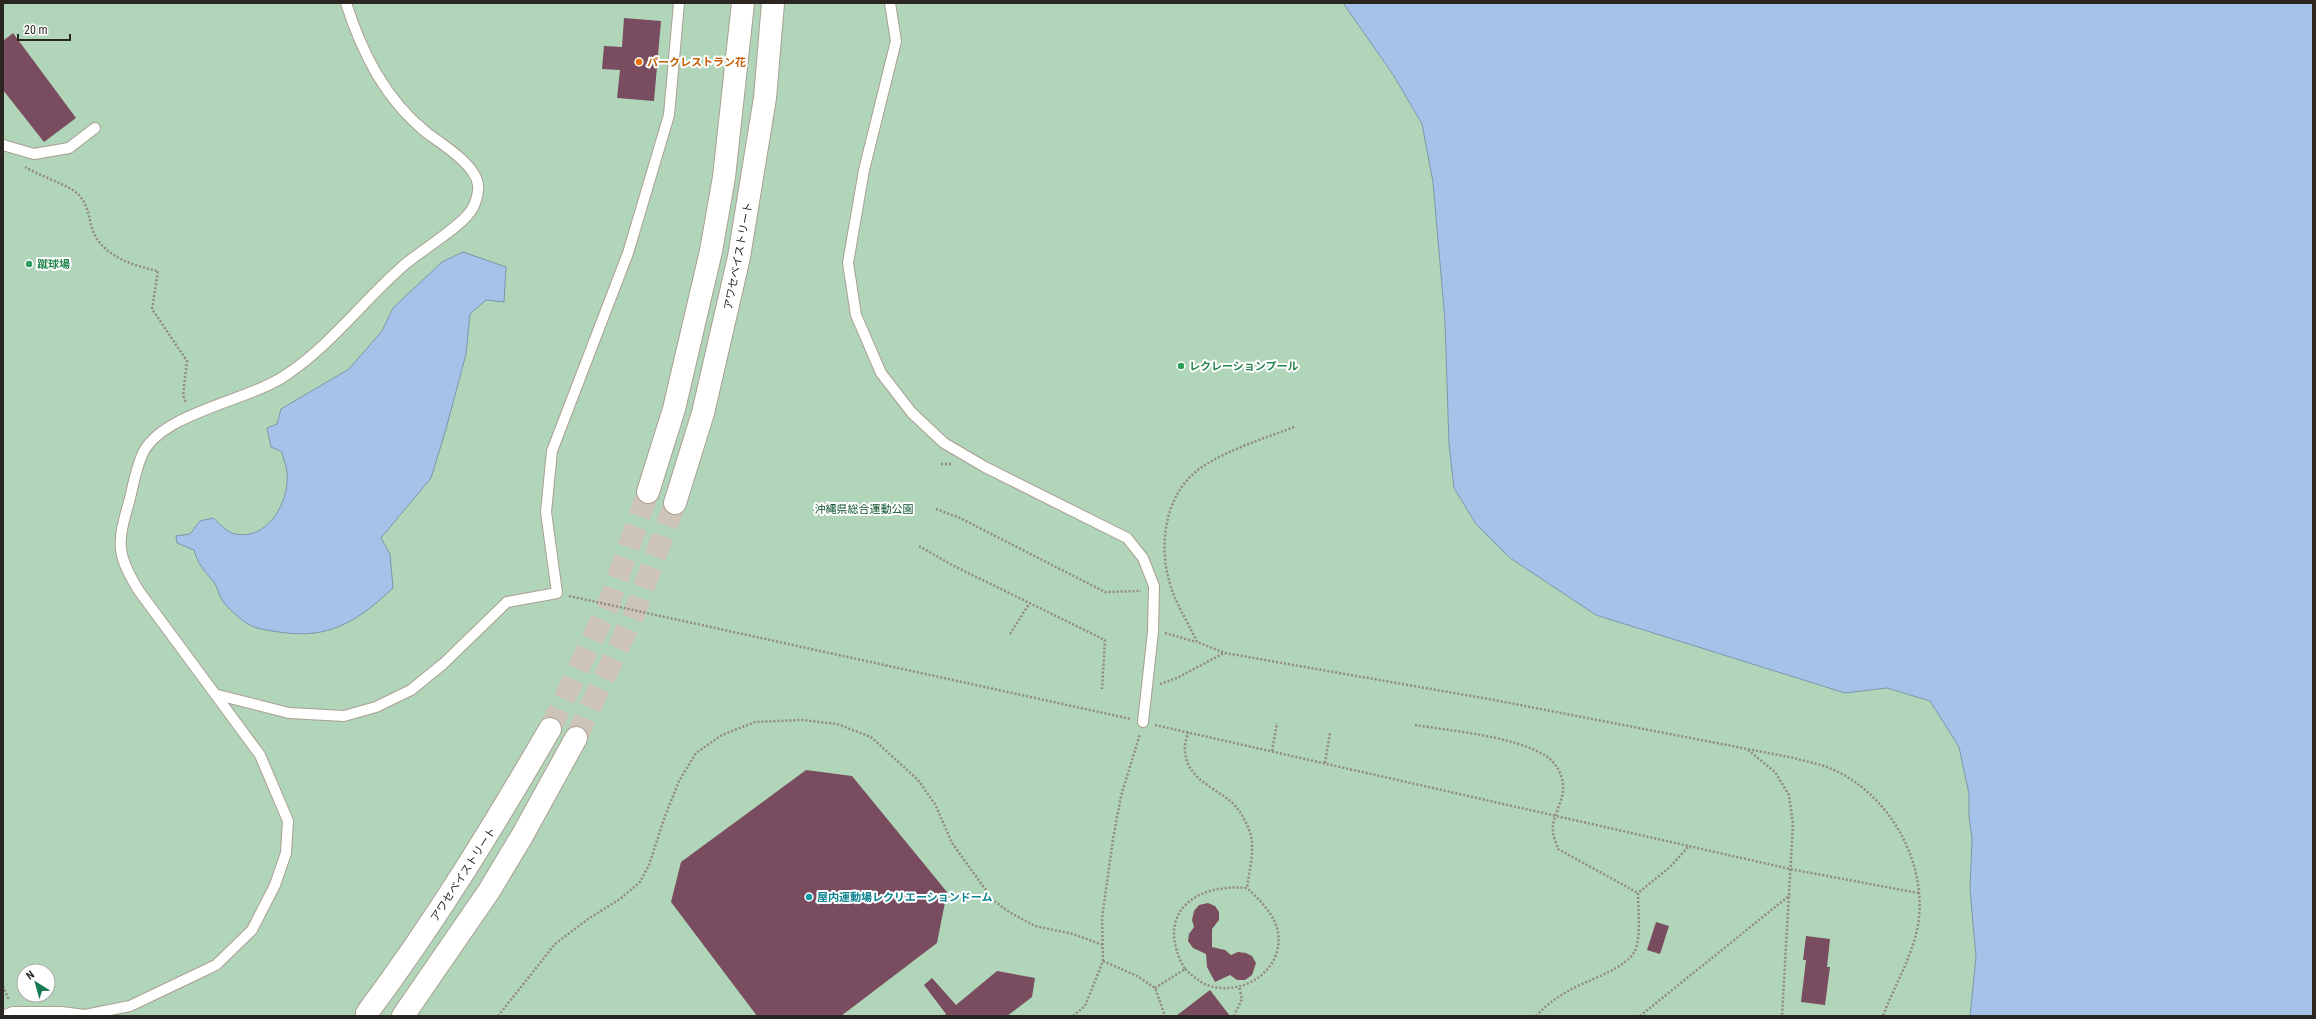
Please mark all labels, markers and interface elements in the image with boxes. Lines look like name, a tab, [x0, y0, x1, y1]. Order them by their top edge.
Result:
scale bar	[18, 16, 70, 42]
text: 20 m	[24, 23, 48, 37]
place label: パークレストラン花	[647, 56, 746, 69]
marker: パークレストラン花	[634, 57, 644, 67]
street label: アワセベイストリート	[722, 201, 755, 311]
place label: 蹴球場	[37, 258, 70, 271]
marker: 蹴球場	[24, 259, 34, 269]
place label: レクレーションプール	[1189, 360, 1298, 373]
marker: レクレーションプール	[1176, 361, 1186, 371]
park label: 沖縄県総合運動公園	[815, 503, 914, 516]
street label: アワセベイストリート	[428, 825, 499, 924]
place label: 屋内運動場レクリエーションドーム	[817, 891, 992, 904]
marker: 屋内運動場レクリエーションドーム	[804, 892, 814, 902]
north arrow	[16, 963, 56, 1003]
text: N	[24, 968, 37, 983]

